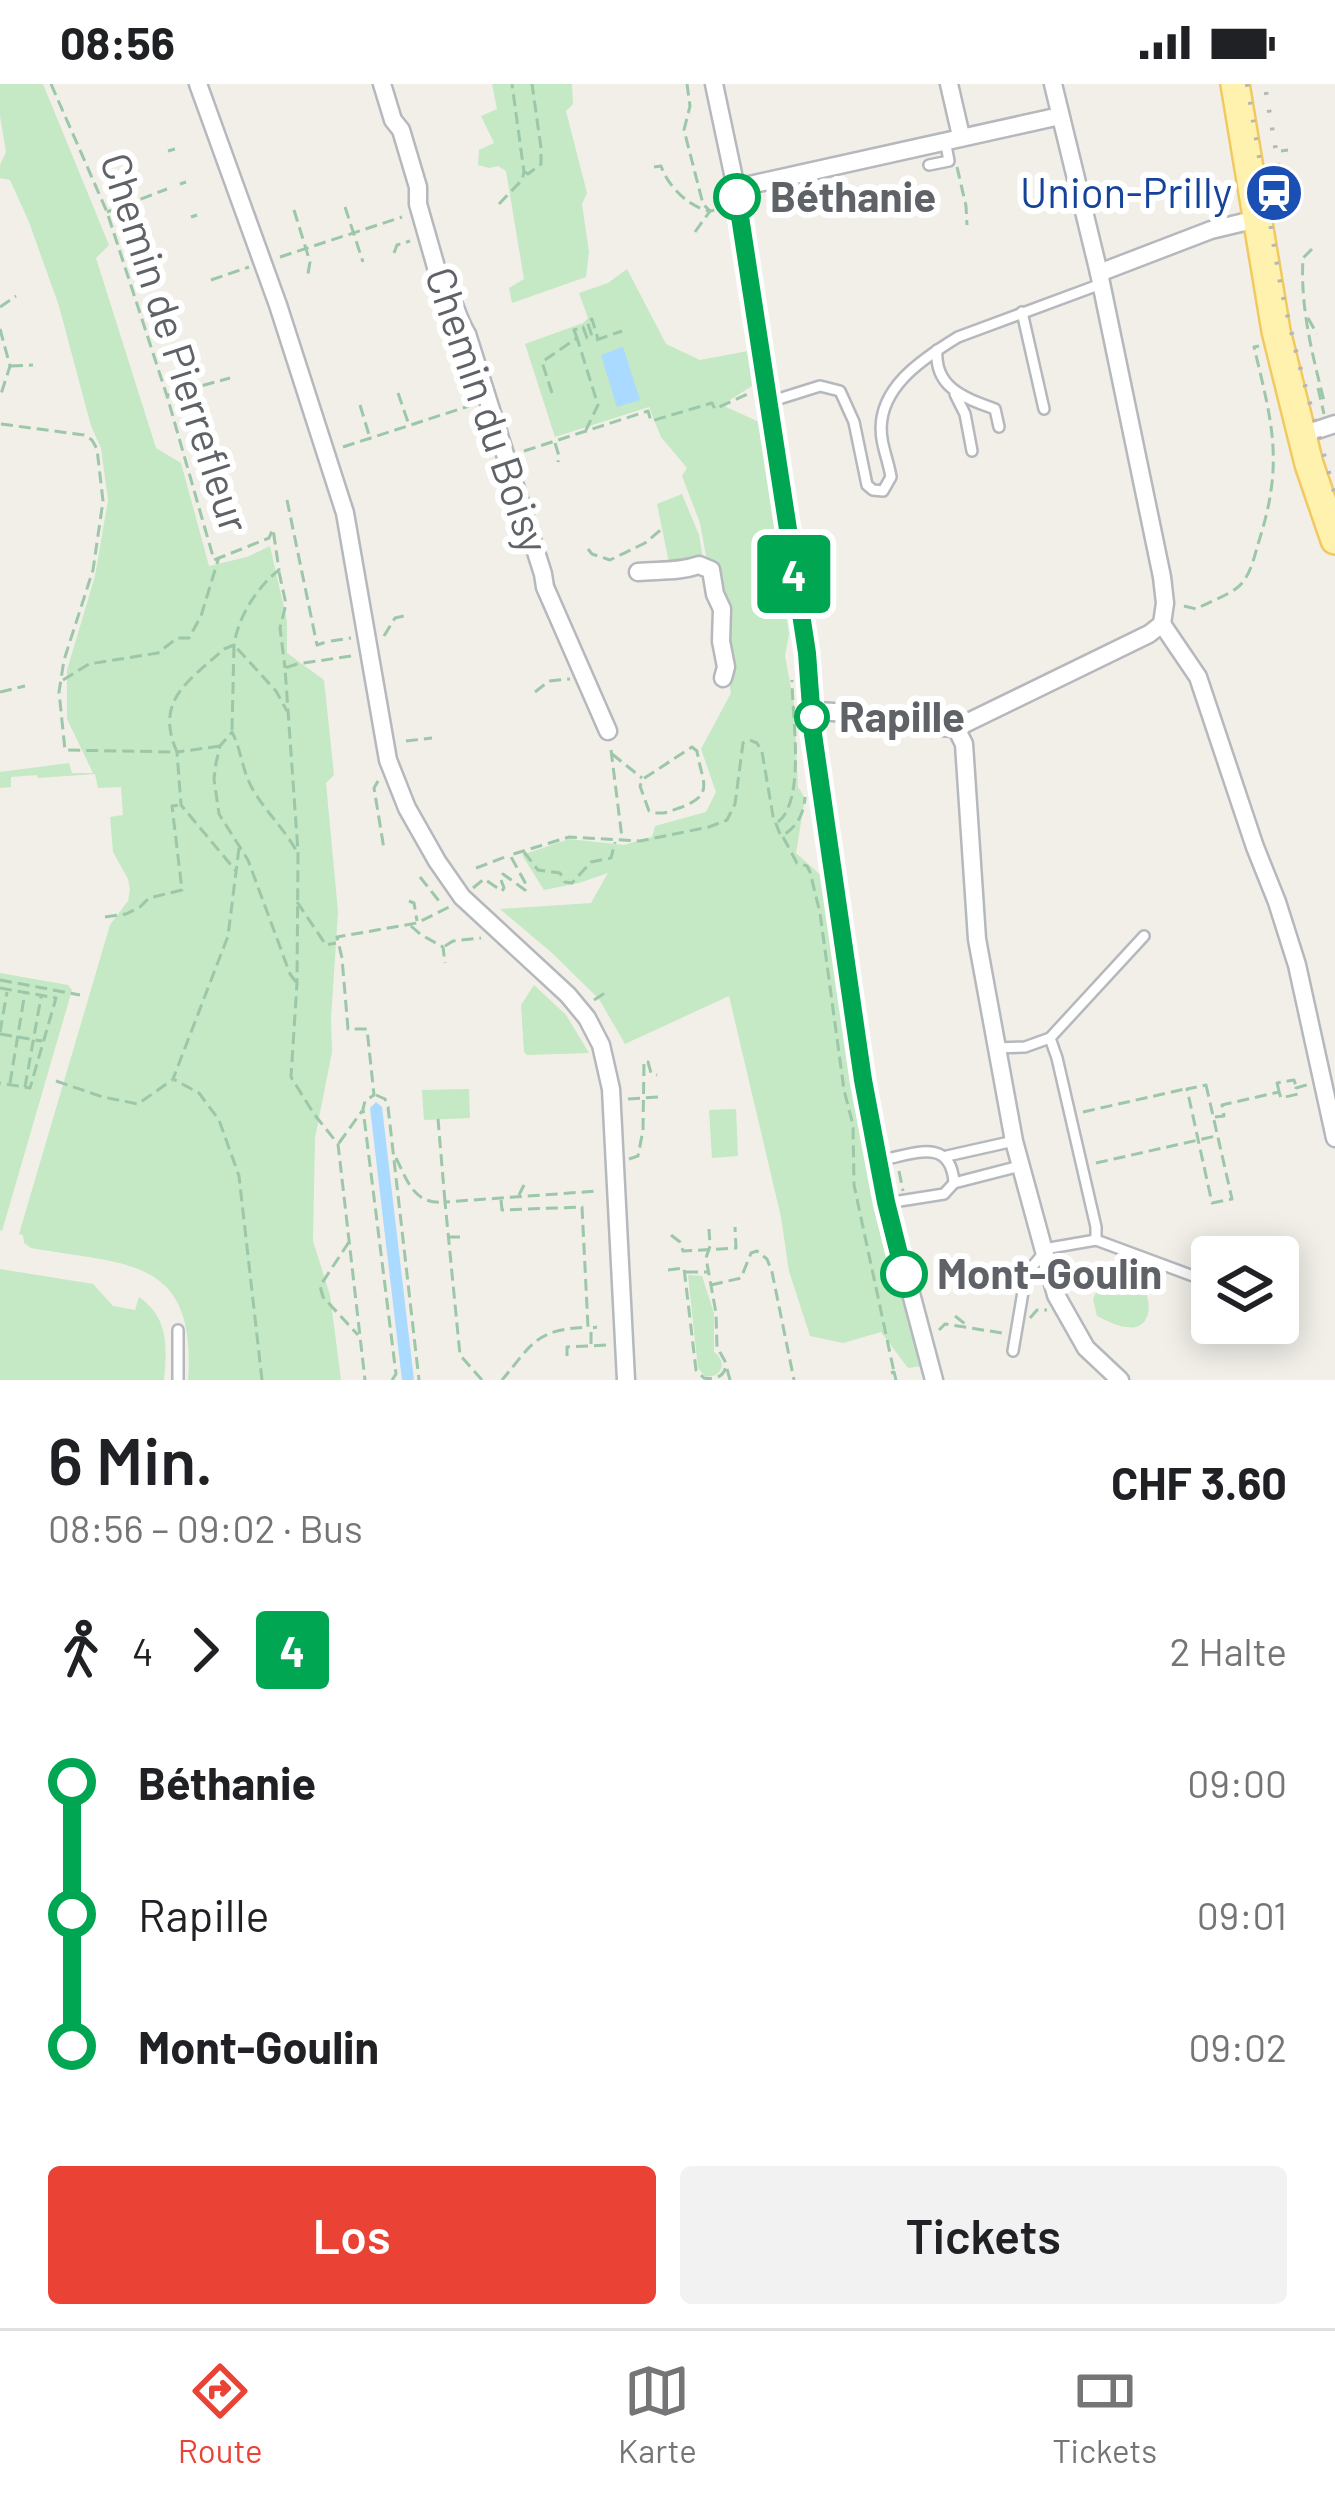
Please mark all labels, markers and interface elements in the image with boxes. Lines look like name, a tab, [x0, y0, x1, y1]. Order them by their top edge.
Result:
text: 08:56	[60, 15, 175, 69]
street label: Chemin de Pierrefleur	[92, 146, 262, 538]
station icon: Union-Prilly	[1243, 162, 1305, 224]
place label: Union-Prilly	[1020, 166, 1232, 217]
place label: Béthanie	[770, 170, 936, 220]
marker: Béthanie	[715, 175, 759, 219]
street label: Chemin du Boisy	[416, 260, 561, 559]
line badge: 4	[755, 535, 833, 613]
text: 4	[781, 549, 807, 599]
place label: Rapille	[839, 690, 965, 740]
marker: Rapille	[796, 701, 828, 733]
map controls	[1191, 1236, 1299, 1344]
button: layers	[1191, 1236, 1299, 1344]
place label: Mont-Goulin	[937, 1247, 1162, 1297]
marker: Mont-Goulin	[882, 1252, 926, 1296]
text: 6 Min.	[48, 1419, 213, 1498]
text: CHF 3.60	[1111, 1455, 1287, 1509]
text: 08:56 – 09:02 · Bus	[48, 1504, 363, 1551]
icon: walk	[48, 1617, 114, 1683]
icon: forward	[172, 1617, 238, 1683]
text: 4	[280, 1625, 305, 1675]
text: 4	[132, 1627, 154, 1674]
text: 2 Halte	[1169, 1627, 1287, 1674]
text: Béthanie	[138, 1755, 316, 1809]
text: 09:00	[1187, 1759, 1287, 1806]
text: Rapille	[138, 1887, 270, 1941]
text: 09:01	[1197, 1891, 1287, 1938]
text: Mont-Goulin	[138, 2019, 379, 2073]
text: 09:02	[1188, 2023, 1287, 2070]
button: Los	[48, 2166, 656, 2304]
button: Tickets	[680, 2166, 1287, 2304]
tab: Route	[178, 2358, 263, 2470]
tab: Karte	[618, 2358, 697, 2470]
tab: Tickets	[1052, 2358, 1157, 2470]

